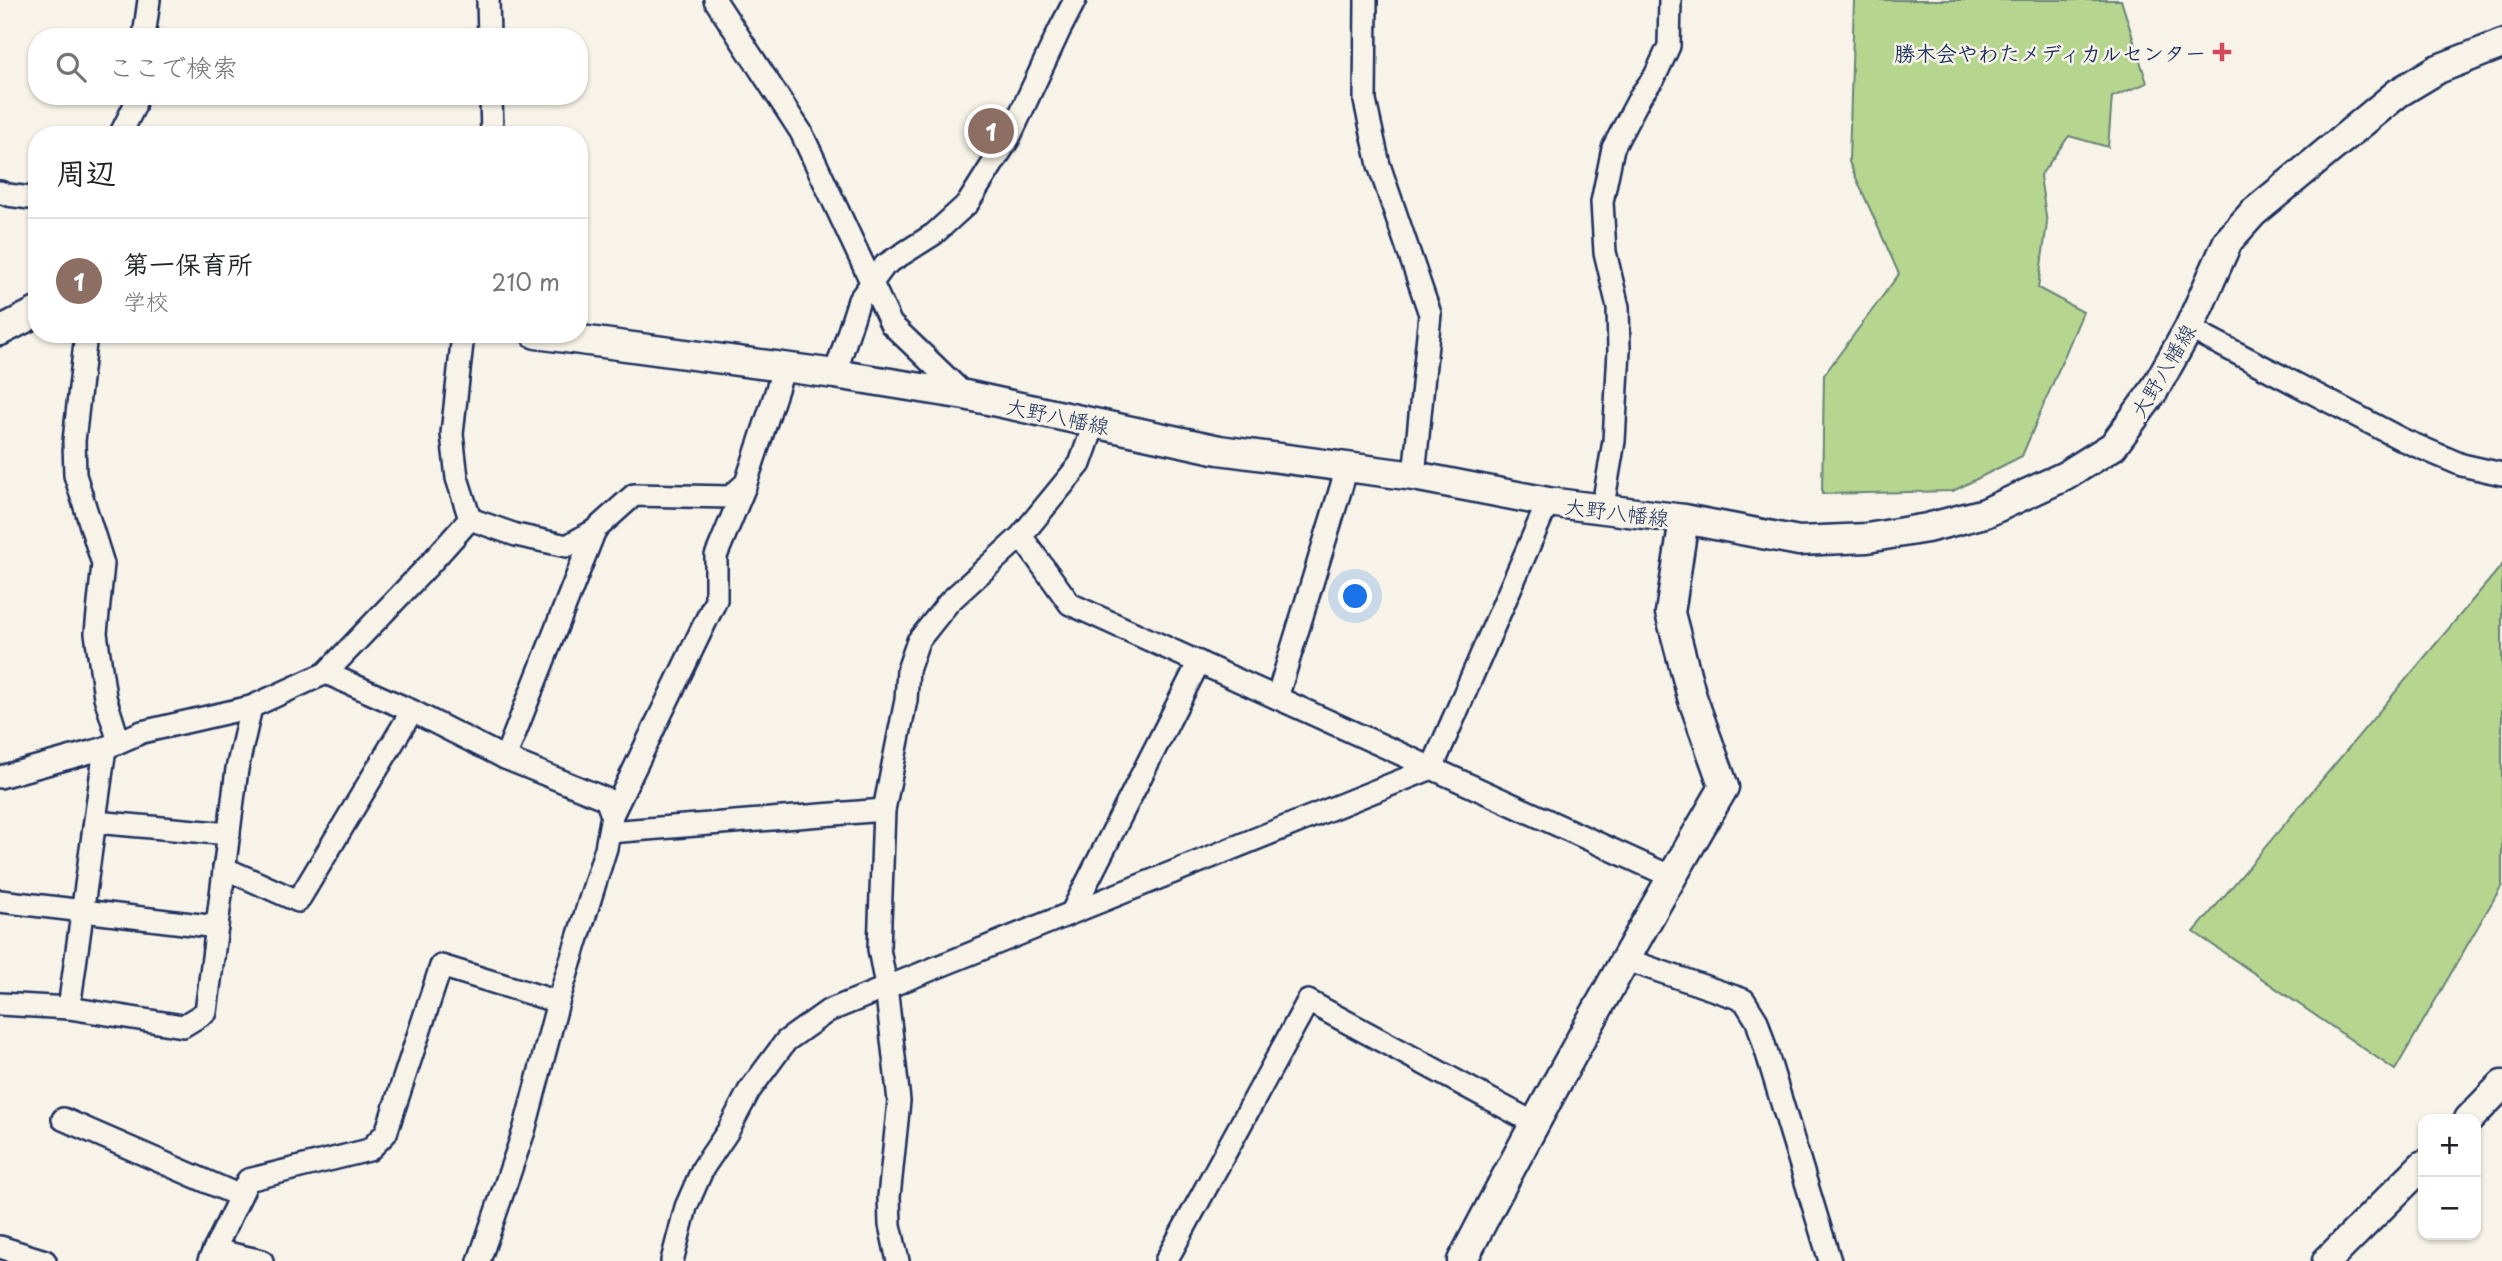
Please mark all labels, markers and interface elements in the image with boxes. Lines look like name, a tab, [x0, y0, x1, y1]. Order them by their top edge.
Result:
search box	[28, 28, 588, 105]
place label: 勝木会やわたメディカルセンター	[1894, 36, 2206, 68]
marker: 勝木会やわたメディカルセンター	[2212, 42, 2232, 62]
text: ここで検索	[108, 47, 238, 86]
icon: search	[52, 48, 90, 86]
pin: 1	[968, 105, 1014, 157]
text: 周辺	[56, 149, 116, 194]
text: 第一保育所	[123, 244, 253, 283]
text: 1	[74, 264, 85, 299]
text: 210 m	[492, 264, 560, 299]
text: 学校	[123, 283, 169, 318]
street label: 大野八幡線	[2121, 317, 2203, 423]
street label: 大野八幡線	[1003, 388, 1113, 442]
street label: 大野八幡線	[1563, 489, 1671, 533]
your location	[1338, 579, 1372, 613]
map controls	[2418, 1114, 2481, 1240]
button: +	[2418, 1114, 2481, 1177]
button: −	[2418, 1177, 2481, 1240]

